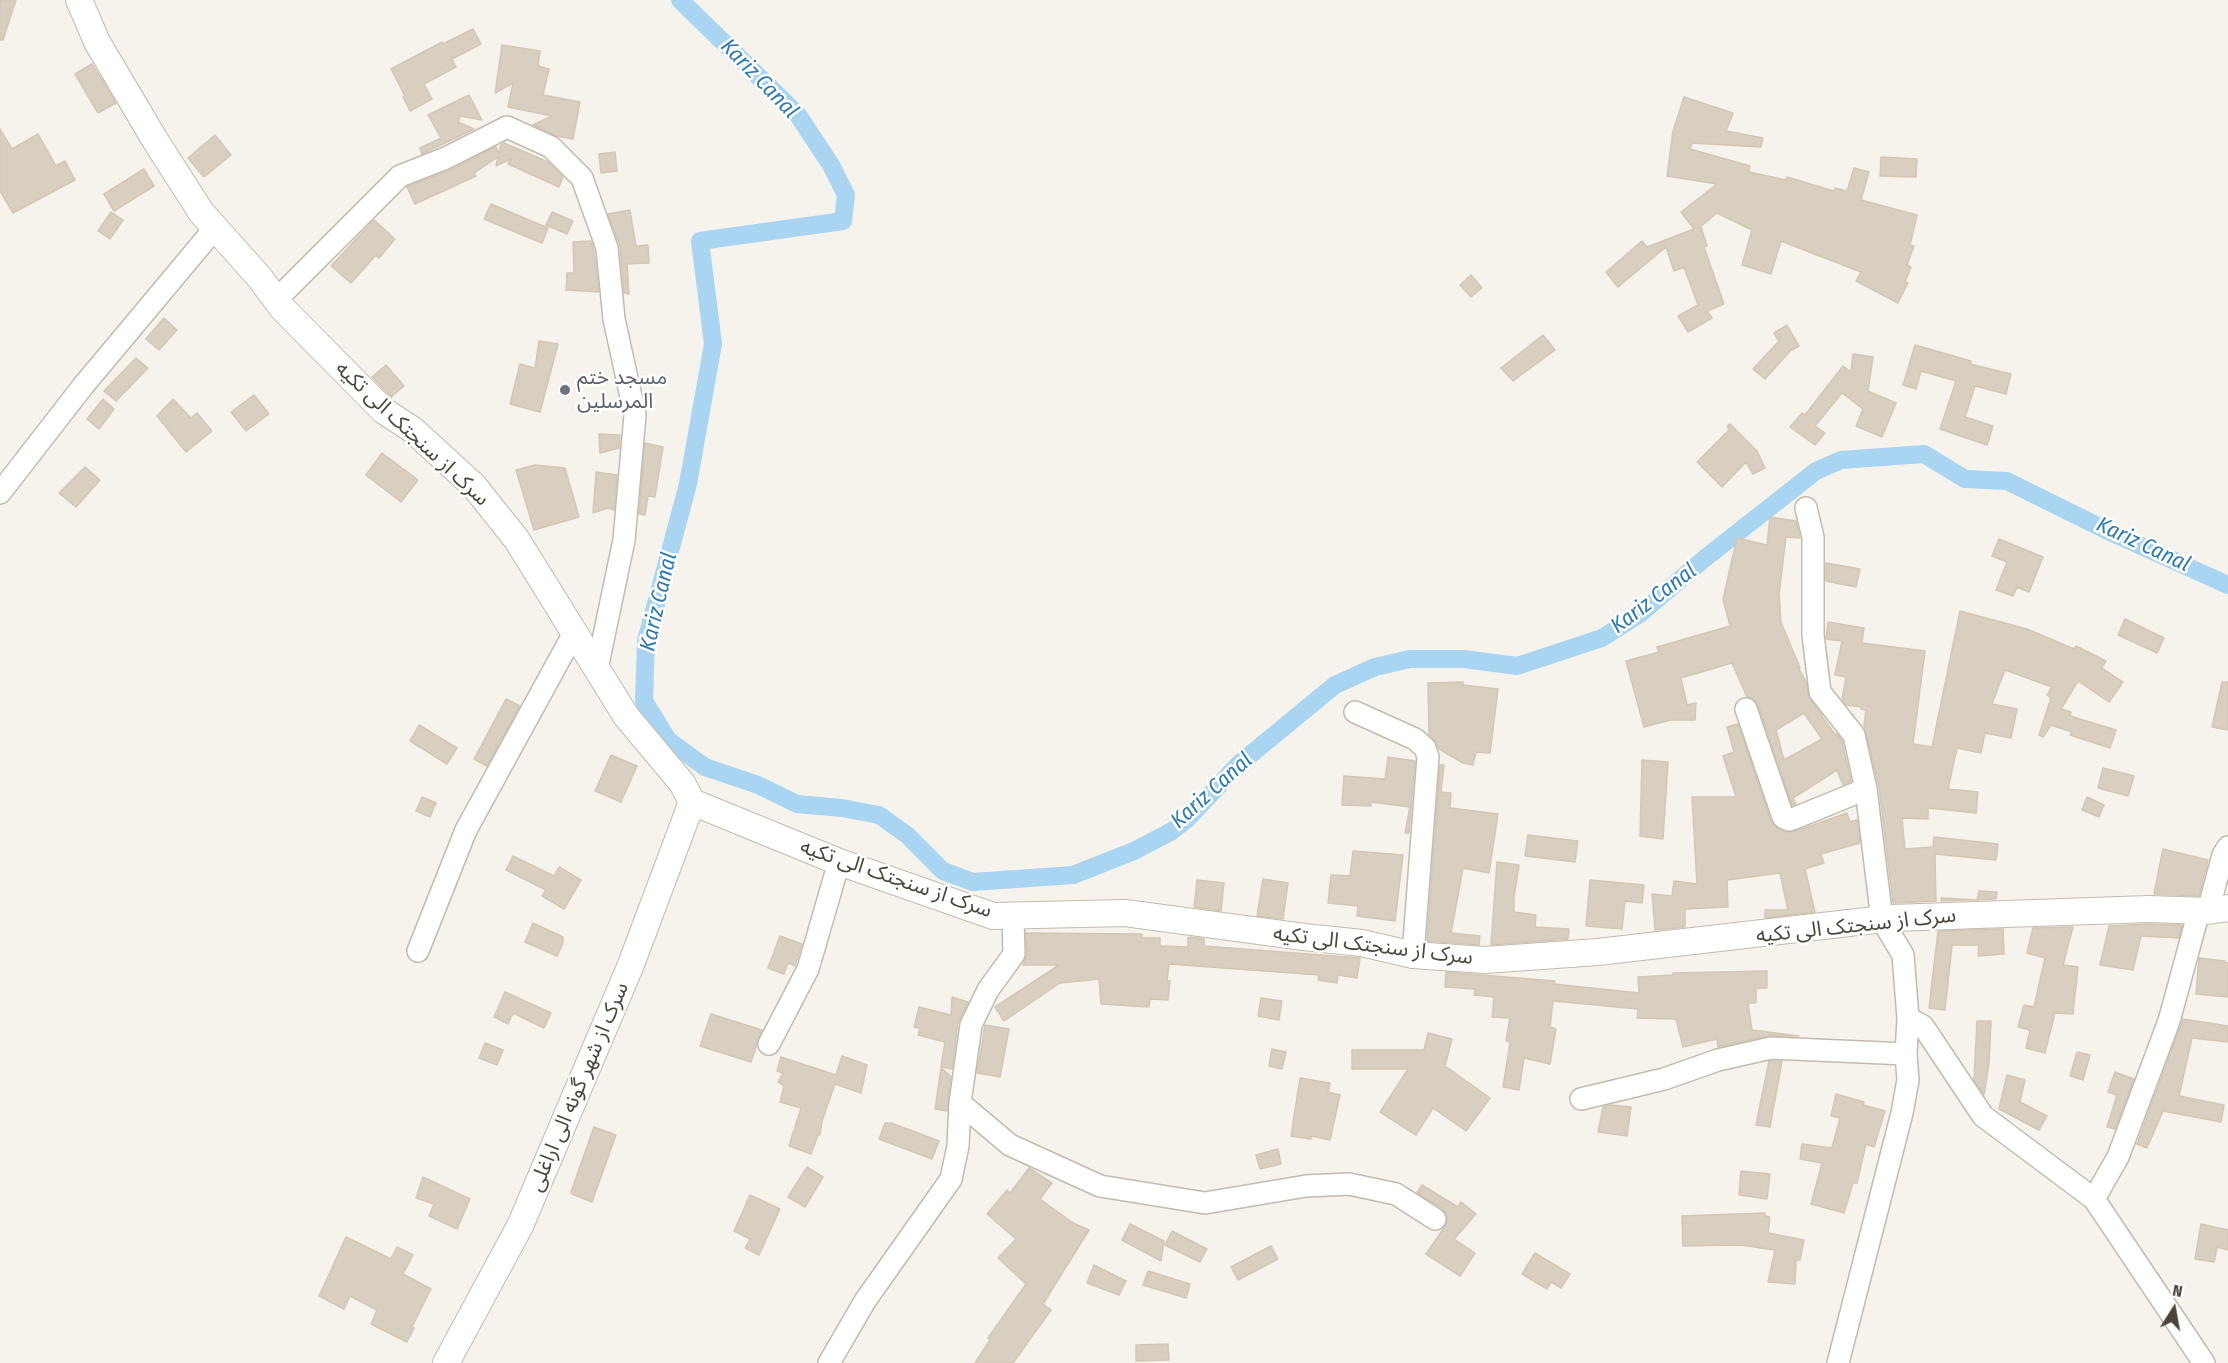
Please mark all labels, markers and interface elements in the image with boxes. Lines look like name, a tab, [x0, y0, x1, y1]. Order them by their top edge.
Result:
water label: Kariz Canal	[715, 34, 803, 124]
street label: سرک از سنجتک الی تکیه	[330, 356, 494, 512]
place label: مسجد ختم المرسلین	[577, 365, 667, 415]
marker: مسجد ختم المرسلین	[558, 383, 572, 397]
water label: Kariz Canal	[2092, 512, 2194, 578]
water label: Kariz Canal	[635, 550, 683, 654]
water label: Kariz Canal	[1606, 558, 1702, 640]
water label: Kariz Canal	[1166, 748, 1258, 834]
street label: سرک از سنجتک الی تکیه	[797, 834, 995, 924]
street label: سرک از سنجتک الی تکیه	[1755, 903, 1957, 949]
street label: سرک از سنجتک الی تکیه	[1272, 921, 1474, 971]
street label: سرک از شهر گونه الی اراغلی	[523, 979, 635, 1195]
north arrow	[2144, 1279, 2204, 1339]
text: N	[2171, 1281, 2184, 1301]

